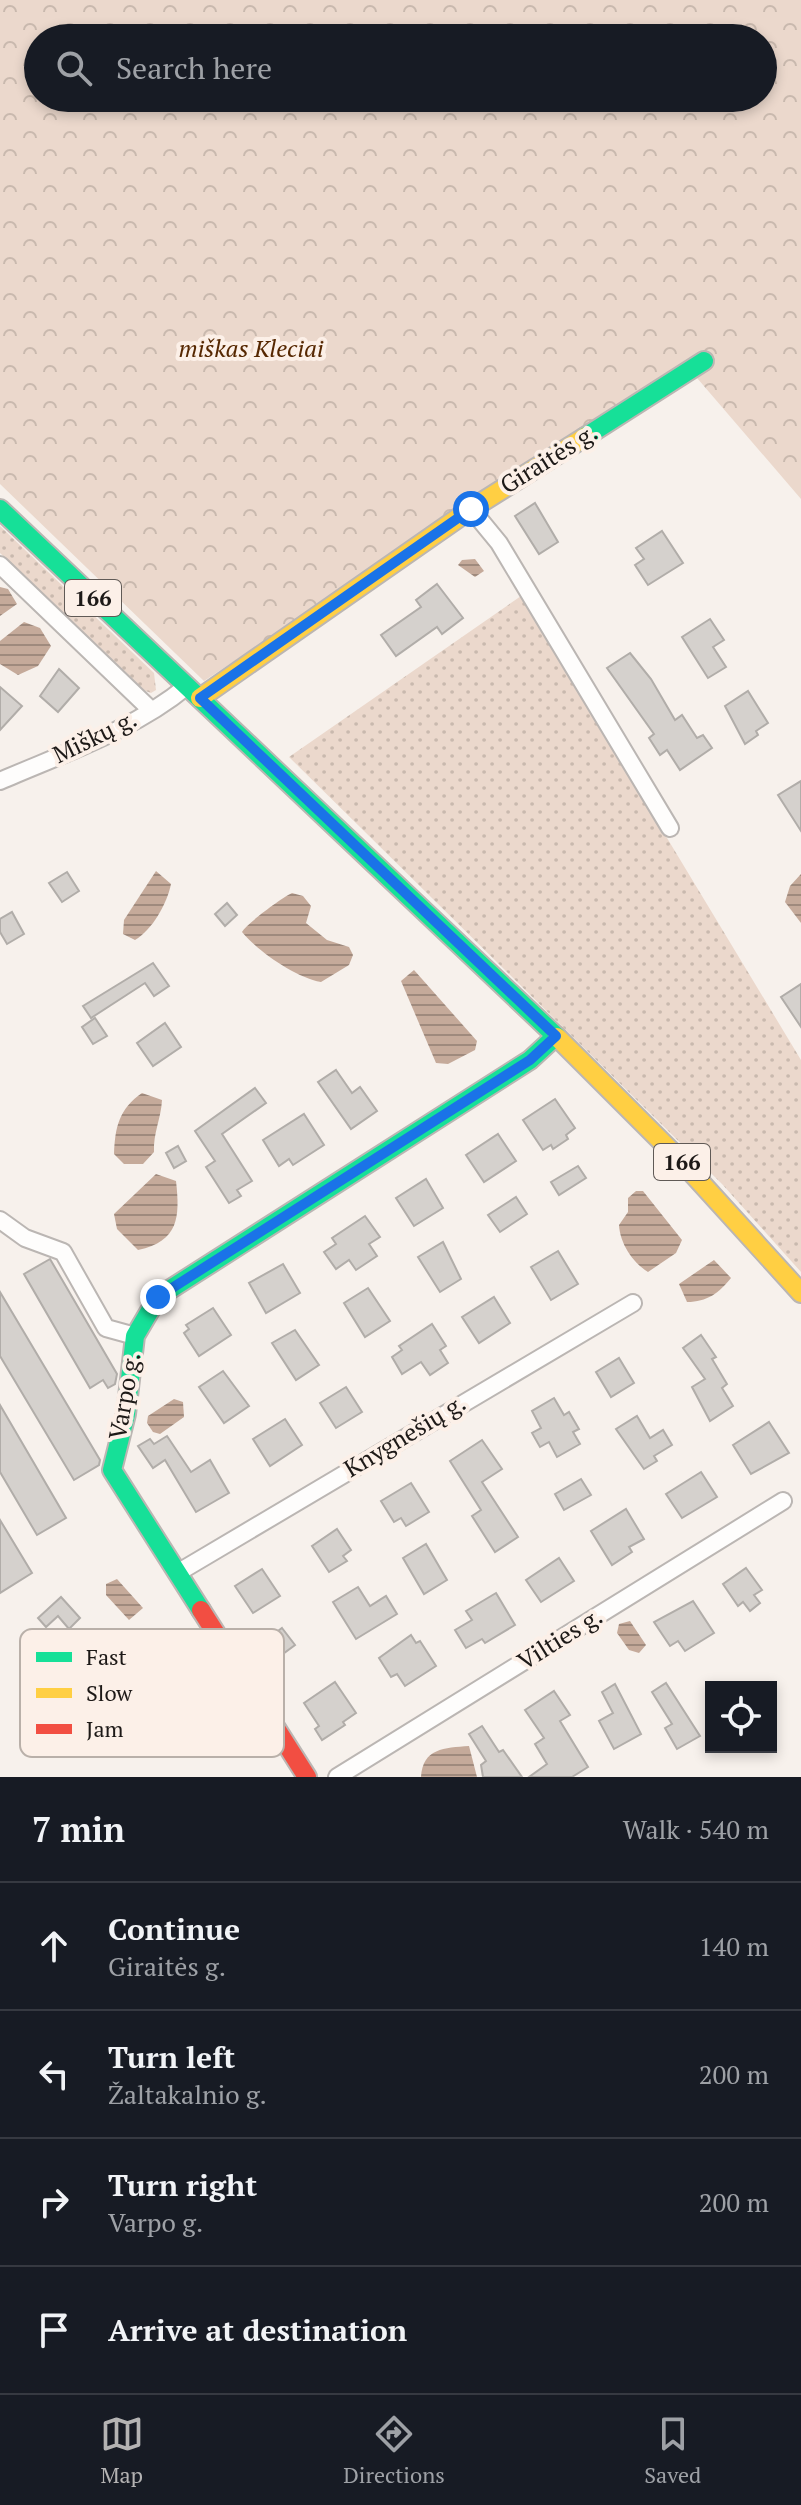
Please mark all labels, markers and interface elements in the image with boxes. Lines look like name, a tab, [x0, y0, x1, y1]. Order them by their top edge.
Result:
search box	[24, 24, 777, 112]
icon: search	[52, 46, 96, 90]
text: Search here	[116, 48, 272, 88]
park label: miškas Kleciai	[178, 332, 324, 364]
street label: Giraitės g.	[494, 416, 603, 501]
route start	[453, 491, 489, 527]
road number: 166	[65, 580, 121, 616]
street label: Miškų g.	[47, 702, 142, 770]
road number: 166	[654, 1144, 710, 1180]
route end	[140, 1279, 176, 1315]
street label: Varpo g.	[101, 1350, 147, 1442]
street label: Knygnešių g.	[338, 1386, 471, 1484]
street label: Vilties g.	[511, 1600, 608, 1677]
legend	[20, 1629, 284, 1757]
text: Fast	[86, 1642, 127, 1671]
text: Slow	[86, 1678, 133, 1707]
map controls	[705, 1681, 777, 1753]
button: locate	[705, 1681, 777, 1753]
text: Jam	[86, 1714, 124, 1743]
text: 7 min	[32, 1807, 125, 1852]
text: Walk · 540 m	[623, 1812, 769, 1846]
text: Continue	[108, 1909, 240, 1949]
icon: ahead	[32, 1924, 76, 1968]
text: 140 m	[699, 1929, 769, 1963]
text: Giraitės g.	[108, 1949, 226, 1983]
text: Turn left	[108, 2037, 235, 2077]
icon: left	[32, 2052, 76, 2096]
text: 200 m	[699, 2057, 769, 2091]
text: Žaltakalnio g.	[108, 2077, 267, 2111]
text: Turn right	[108, 2165, 257, 2205]
icon: right	[32, 2180, 76, 2224]
text: 200 m	[699, 2185, 769, 2219]
text: Varpo g.	[108, 2205, 203, 2239]
icon: arrive	[32, 2308, 76, 2352]
text: Arrive at destination	[108, 2310, 407, 2350]
tab: Map	[100, 2412, 144, 2489]
tab: Directions	[343, 2412, 445, 2489]
tab: Saved	[644, 2412, 701, 2489]

